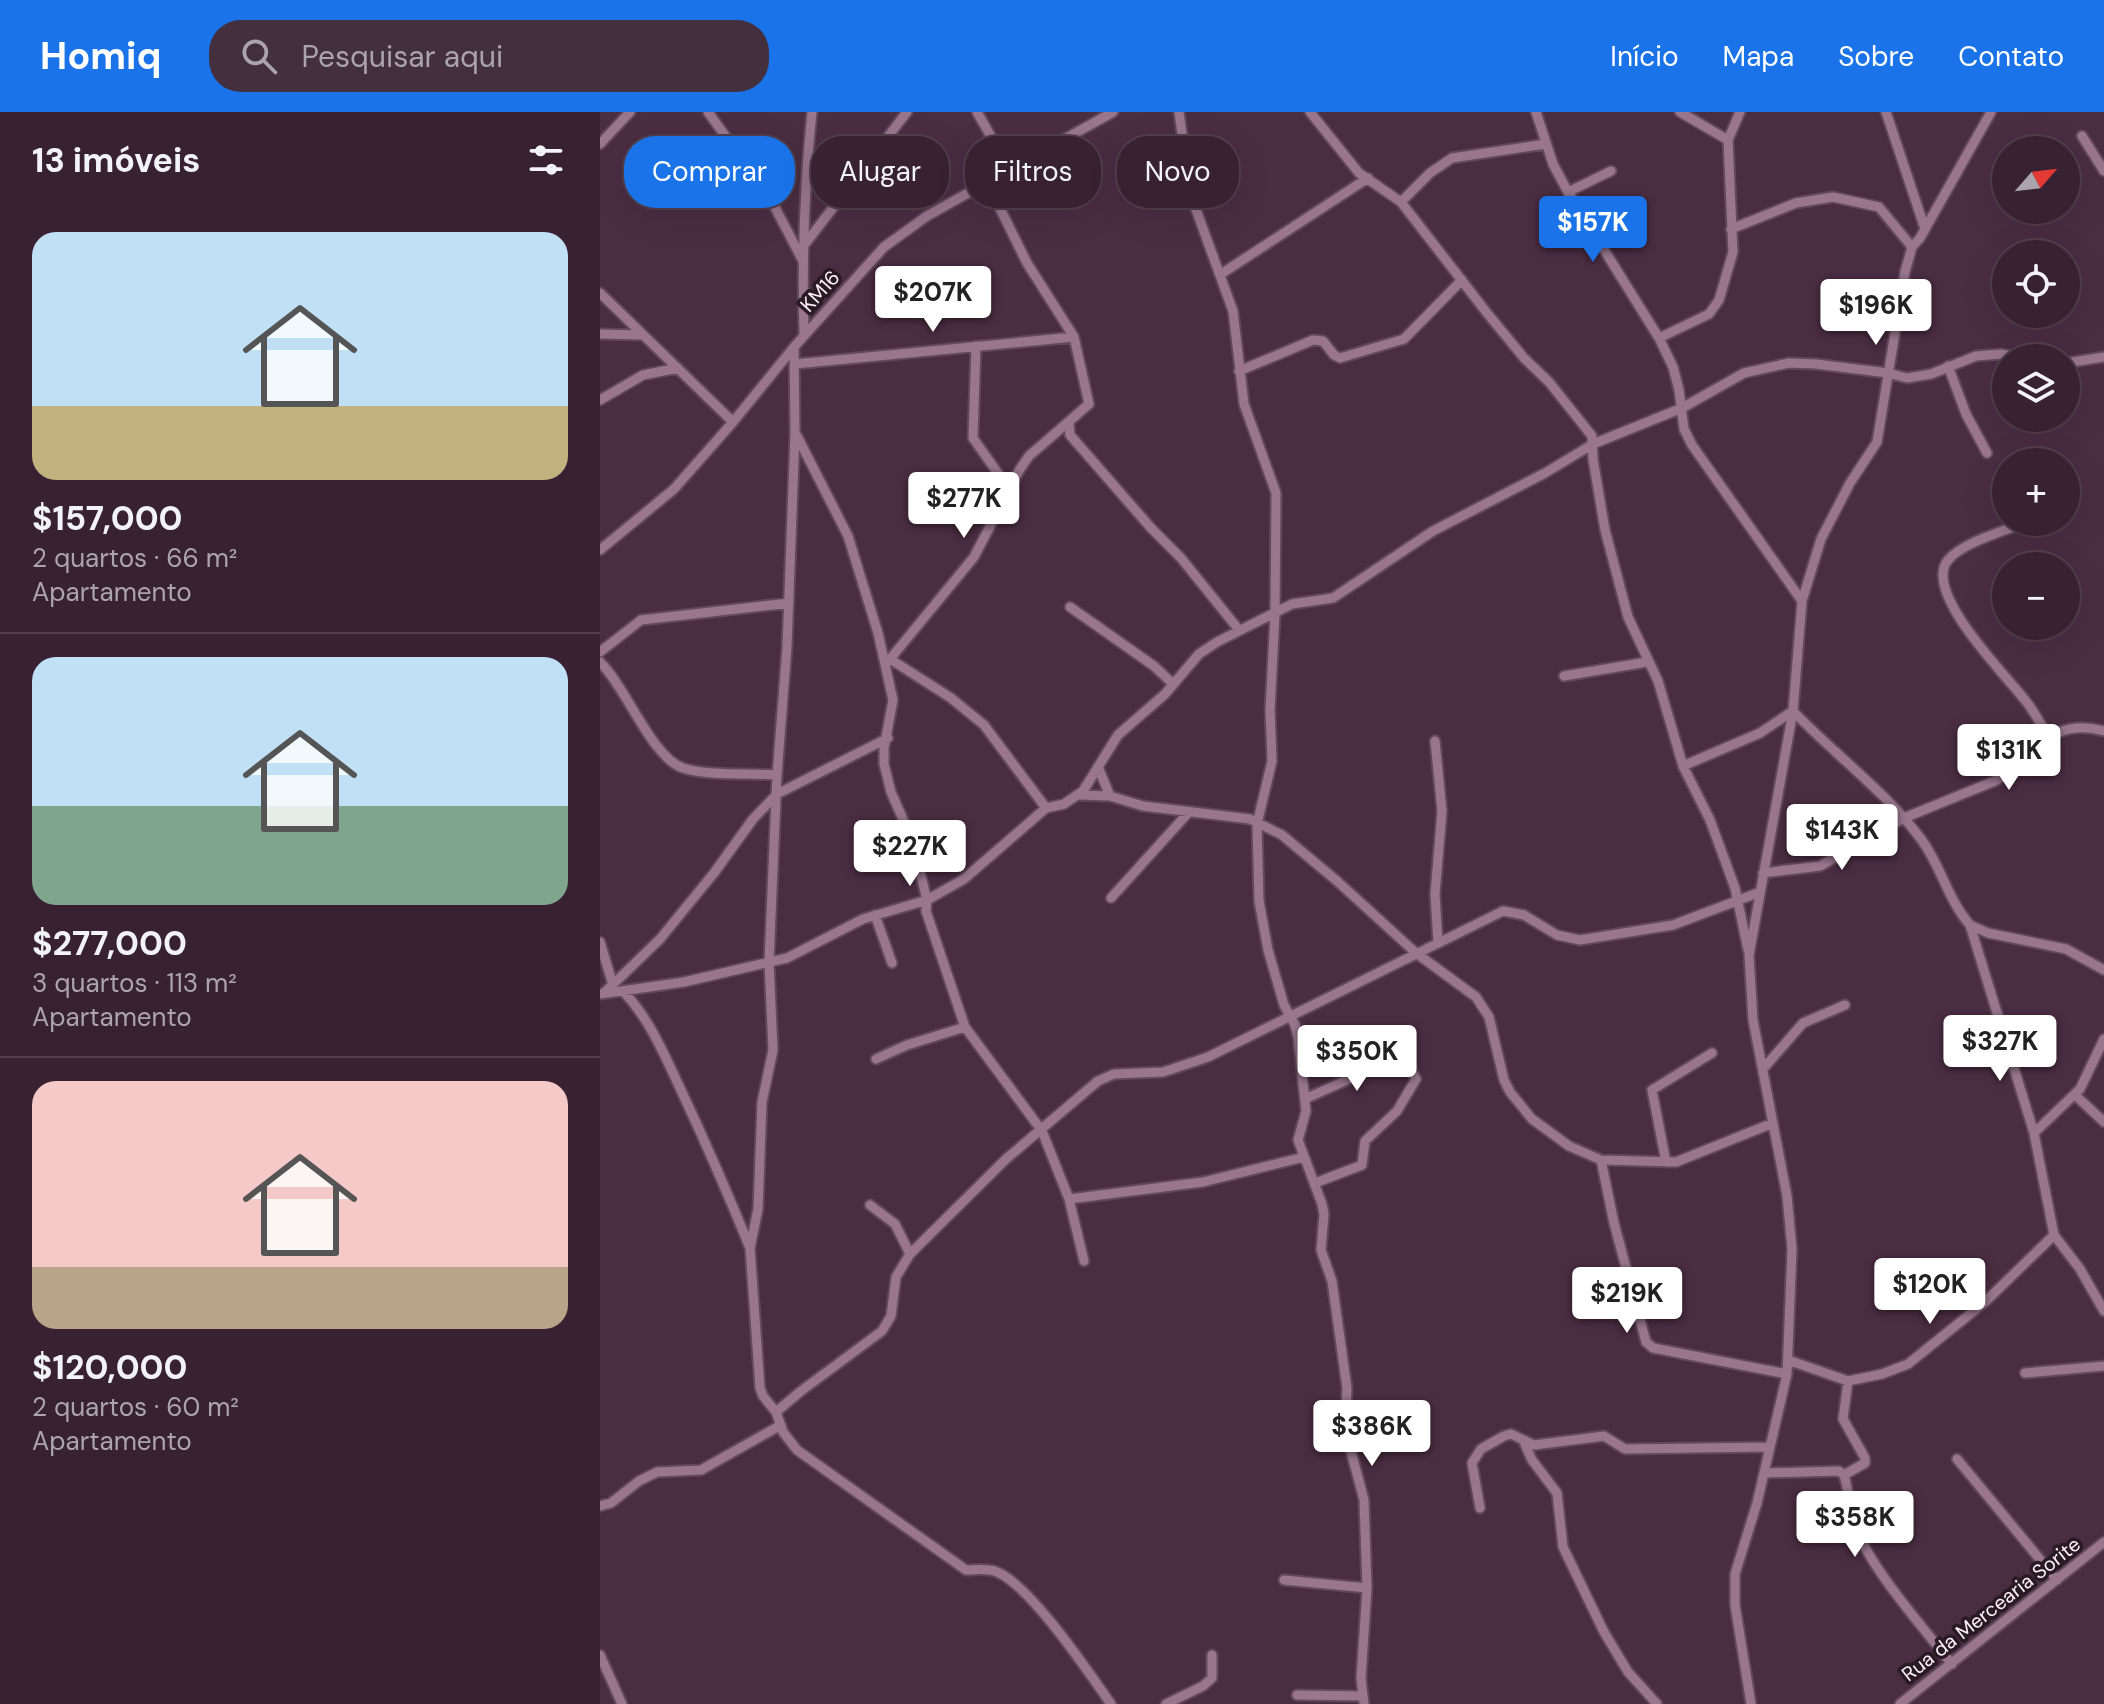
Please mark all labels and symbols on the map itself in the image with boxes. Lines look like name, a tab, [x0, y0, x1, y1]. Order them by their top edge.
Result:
north arrow	[1992, 136, 2080, 224]
pin: $157K	[1537, 196, 1649, 264]
street label: KM16	[795, 265, 845, 317]
pin: $207K	[877, 266, 989, 334]
pin: $196K	[1820, 279, 1932, 347]
pin: $277K	[908, 472, 1020, 540]
pin: $131K	[1953, 724, 2065, 792]
pin: $143K	[1786, 804, 1898, 872]
pin: $227K	[854, 820, 966, 888]
pin: $327K	[1944, 1015, 2056, 1083]
pin: $350K	[1301, 1025, 1413, 1093]
pin: $120K	[1874, 1258, 1986, 1326]
pin: $219K	[1571, 1267, 1683, 1335]
pin: $386K	[1316, 1400, 1428, 1468]
pin: $358K	[1799, 1491, 1911, 1559]
street label: Rua da Mercearia Sorite	[1896, 1531, 2086, 1687]

